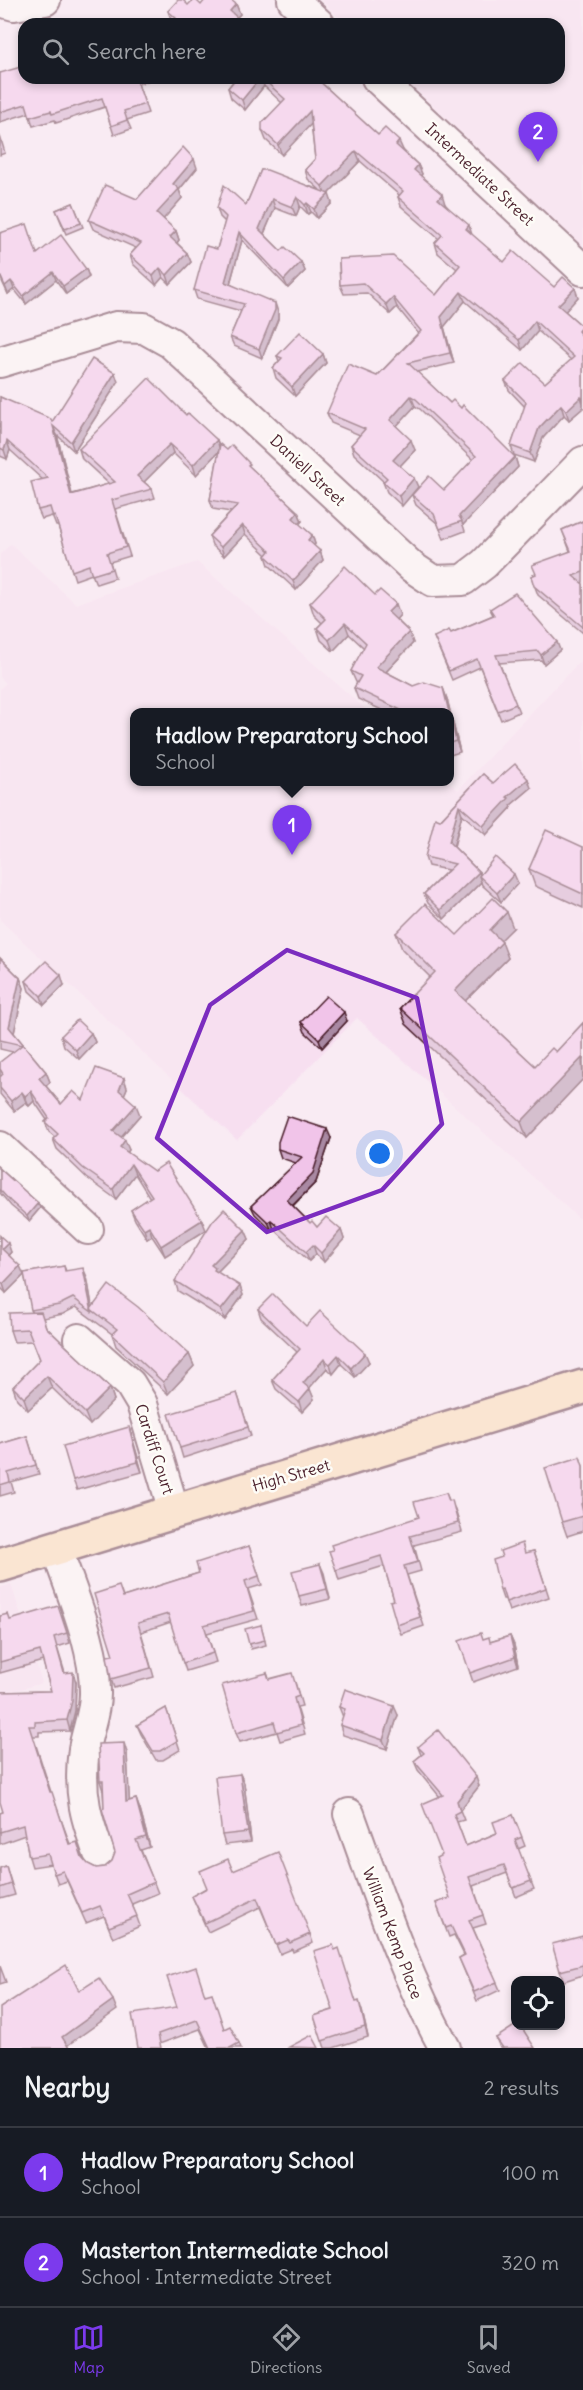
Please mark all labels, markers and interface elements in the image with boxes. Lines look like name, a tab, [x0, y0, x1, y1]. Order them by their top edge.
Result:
search box	[18, 18, 565, 84]
icon: search	[39, 35, 72, 68]
text: Search here	[87, 37, 206, 65]
pin: 2	[518, 112, 558, 162]
street label: Intermediate Street	[421, 118, 539, 230]
street label: Daniell Street	[266, 430, 350, 510]
popup	[130, 708, 454, 786]
text: Hadlow Preparatory School	[155, 721, 429, 749]
text: School	[155, 749, 215, 774]
pin: 1	[272, 806, 312, 855]
your location	[365, 1139, 394, 1168]
street label: Cardiff Court	[131, 1401, 179, 1497]
street label: High Street	[250, 1454, 333, 1496]
street label: William Kemp Place	[359, 1864, 427, 2002]
map controls	[511, 1976, 565, 2030]
button: locate	[511, 1976, 565, 2030]
text: Nearby	[24, 2071, 110, 2104]
text: 2 results	[484, 2075, 559, 2100]
text: Hadlow Preparatory School	[81, 2146, 354, 2174]
text: 1	[40, 2160, 47, 2185]
text: 100 m	[502, 2160, 559, 2185]
text: School	[81, 2174, 141, 2199]
text: Masterton Intermediate School	[81, 2236, 389, 2264]
text: 2	[38, 2250, 49, 2275]
text: 320 m	[501, 2250, 559, 2275]
text: School · Intermediate Street	[81, 2264, 332, 2289]
tab: Map	[72, 2321, 105, 2377]
tab: Directions	[250, 2321, 322, 2377]
tab: Saved	[467, 2321, 511, 2377]

